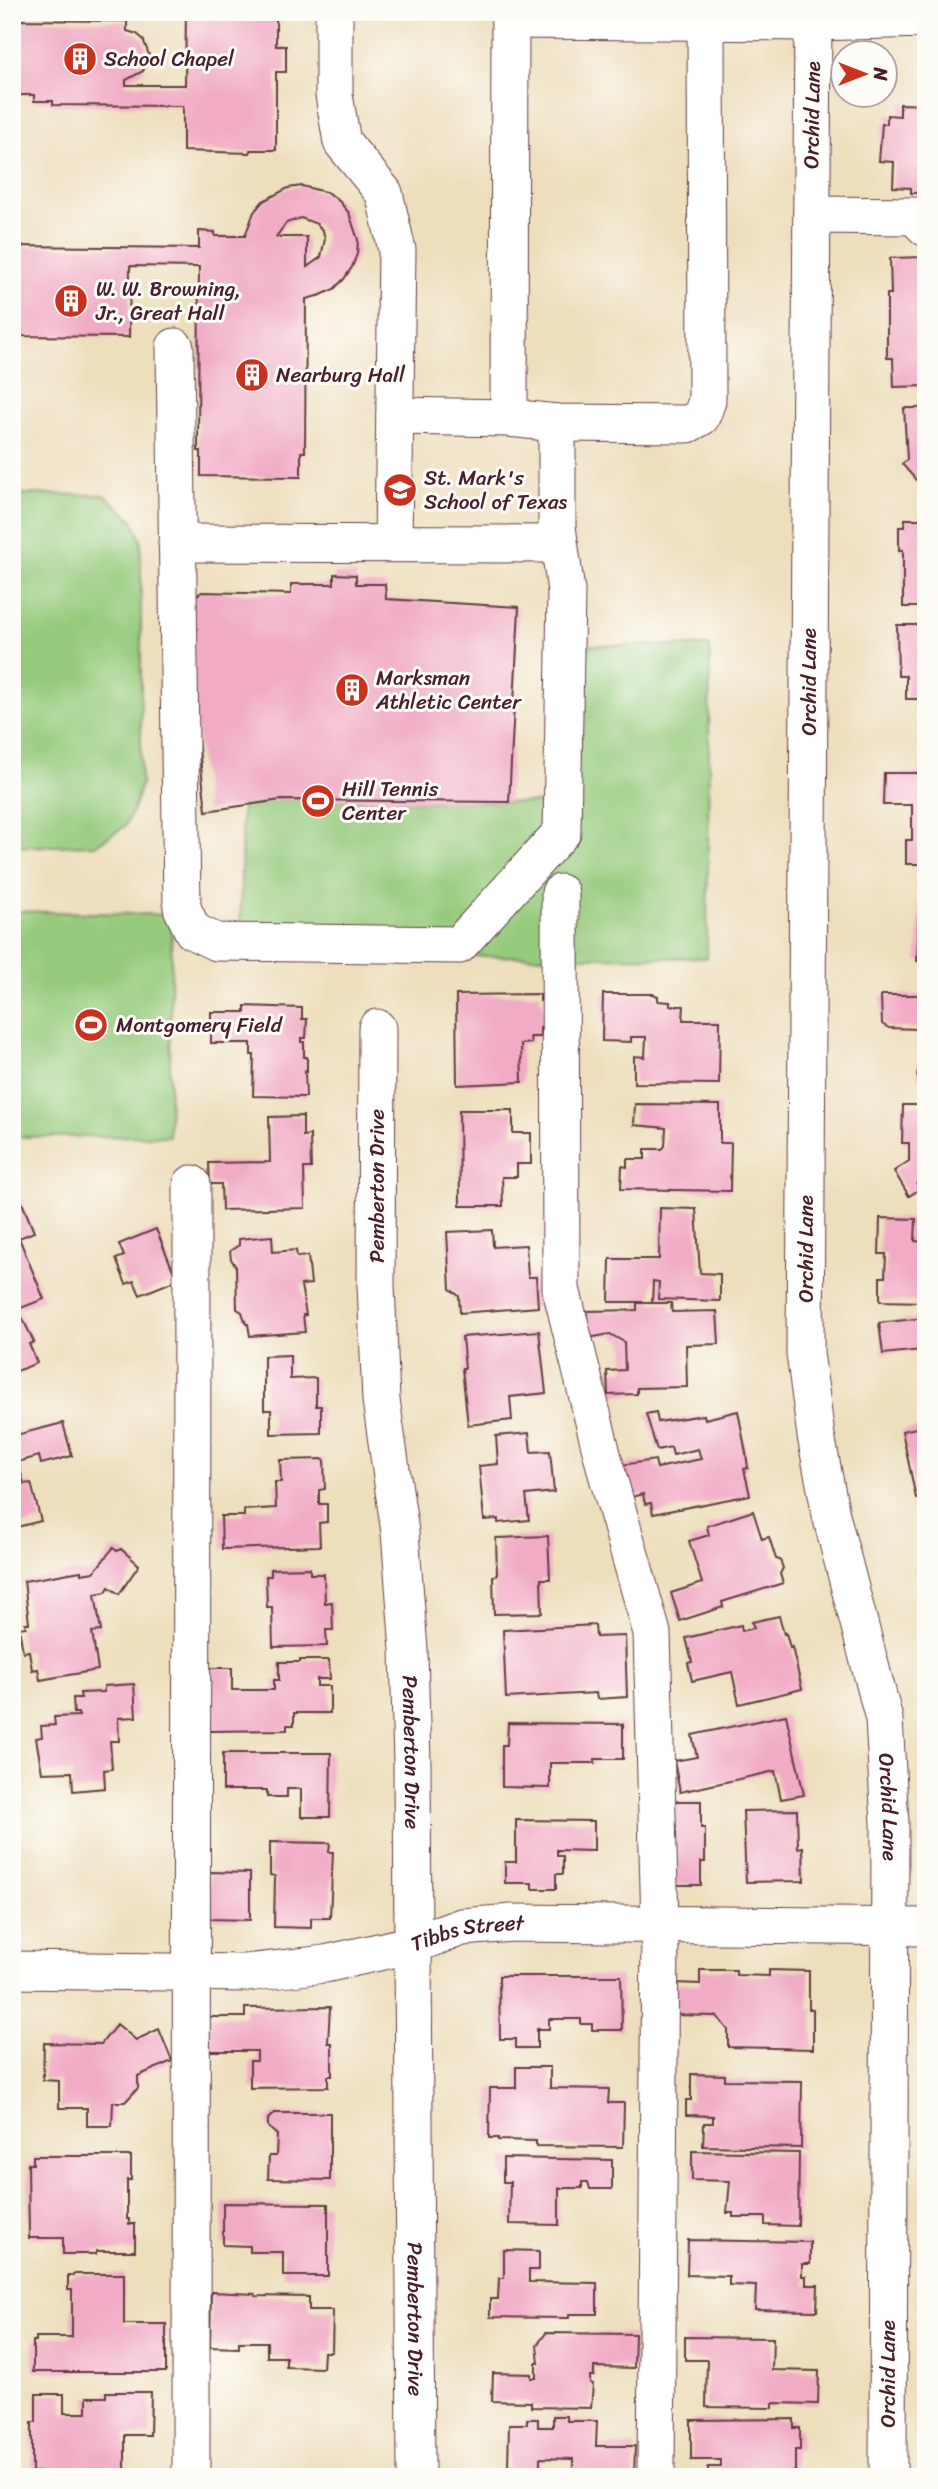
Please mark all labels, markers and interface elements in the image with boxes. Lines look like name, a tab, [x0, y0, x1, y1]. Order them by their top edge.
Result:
north arrow	[830, 38, 900, 108]
building icon: School Chapel	[61, 40, 99, 78]
place label: School Chapel	[104, 40, 235, 78]
street label: Orchid Lane	[792, 61, 832, 169]
text: N	[864, 66, 897, 81]
place label: W. W. Browning, Jr., Great Hall	[95, 270, 241, 332]
building icon: W. W. Browning, Jr., Great Hall	[52, 282, 90, 320]
building icon: Nearburg Hall	[233, 356, 271, 394]
place label: Nearburg Hall	[276, 356, 406, 394]
place label: St. Mark's School of Texas	[424, 459, 567, 521]
school or university icon: St. Mark's School of Texas	[381, 471, 419, 509]
street label: Orchid Lane	[790, 628, 828, 736]
place label: Marksman Athletic Center	[375, 659, 522, 721]
building icon: Marksman Athletic Center	[333, 671, 371, 709]
place label: Hill Tennis Center	[342, 770, 439, 832]
sports icon: Hill Tennis Center	[299, 782, 337, 820]
sports icon: Montgomery Field	[72, 1006, 110, 1044]
place label: Montgomery Field	[116, 1006, 284, 1044]
street label: Pemberton Drive	[358, 1109, 396, 1263]
street label: Orchid Lane	[787, 1195, 825, 1303]
street label: Pemberton Drive	[391, 1675, 431, 1830]
street label: Orchid Lane	[867, 1752, 909, 1861]
street label: Tibbs Street	[405, 1904, 526, 1963]
street label: Pemberton Drive	[396, 2242, 435, 2397]
street label: Orchid Lane	[869, 2320, 907, 2428]

